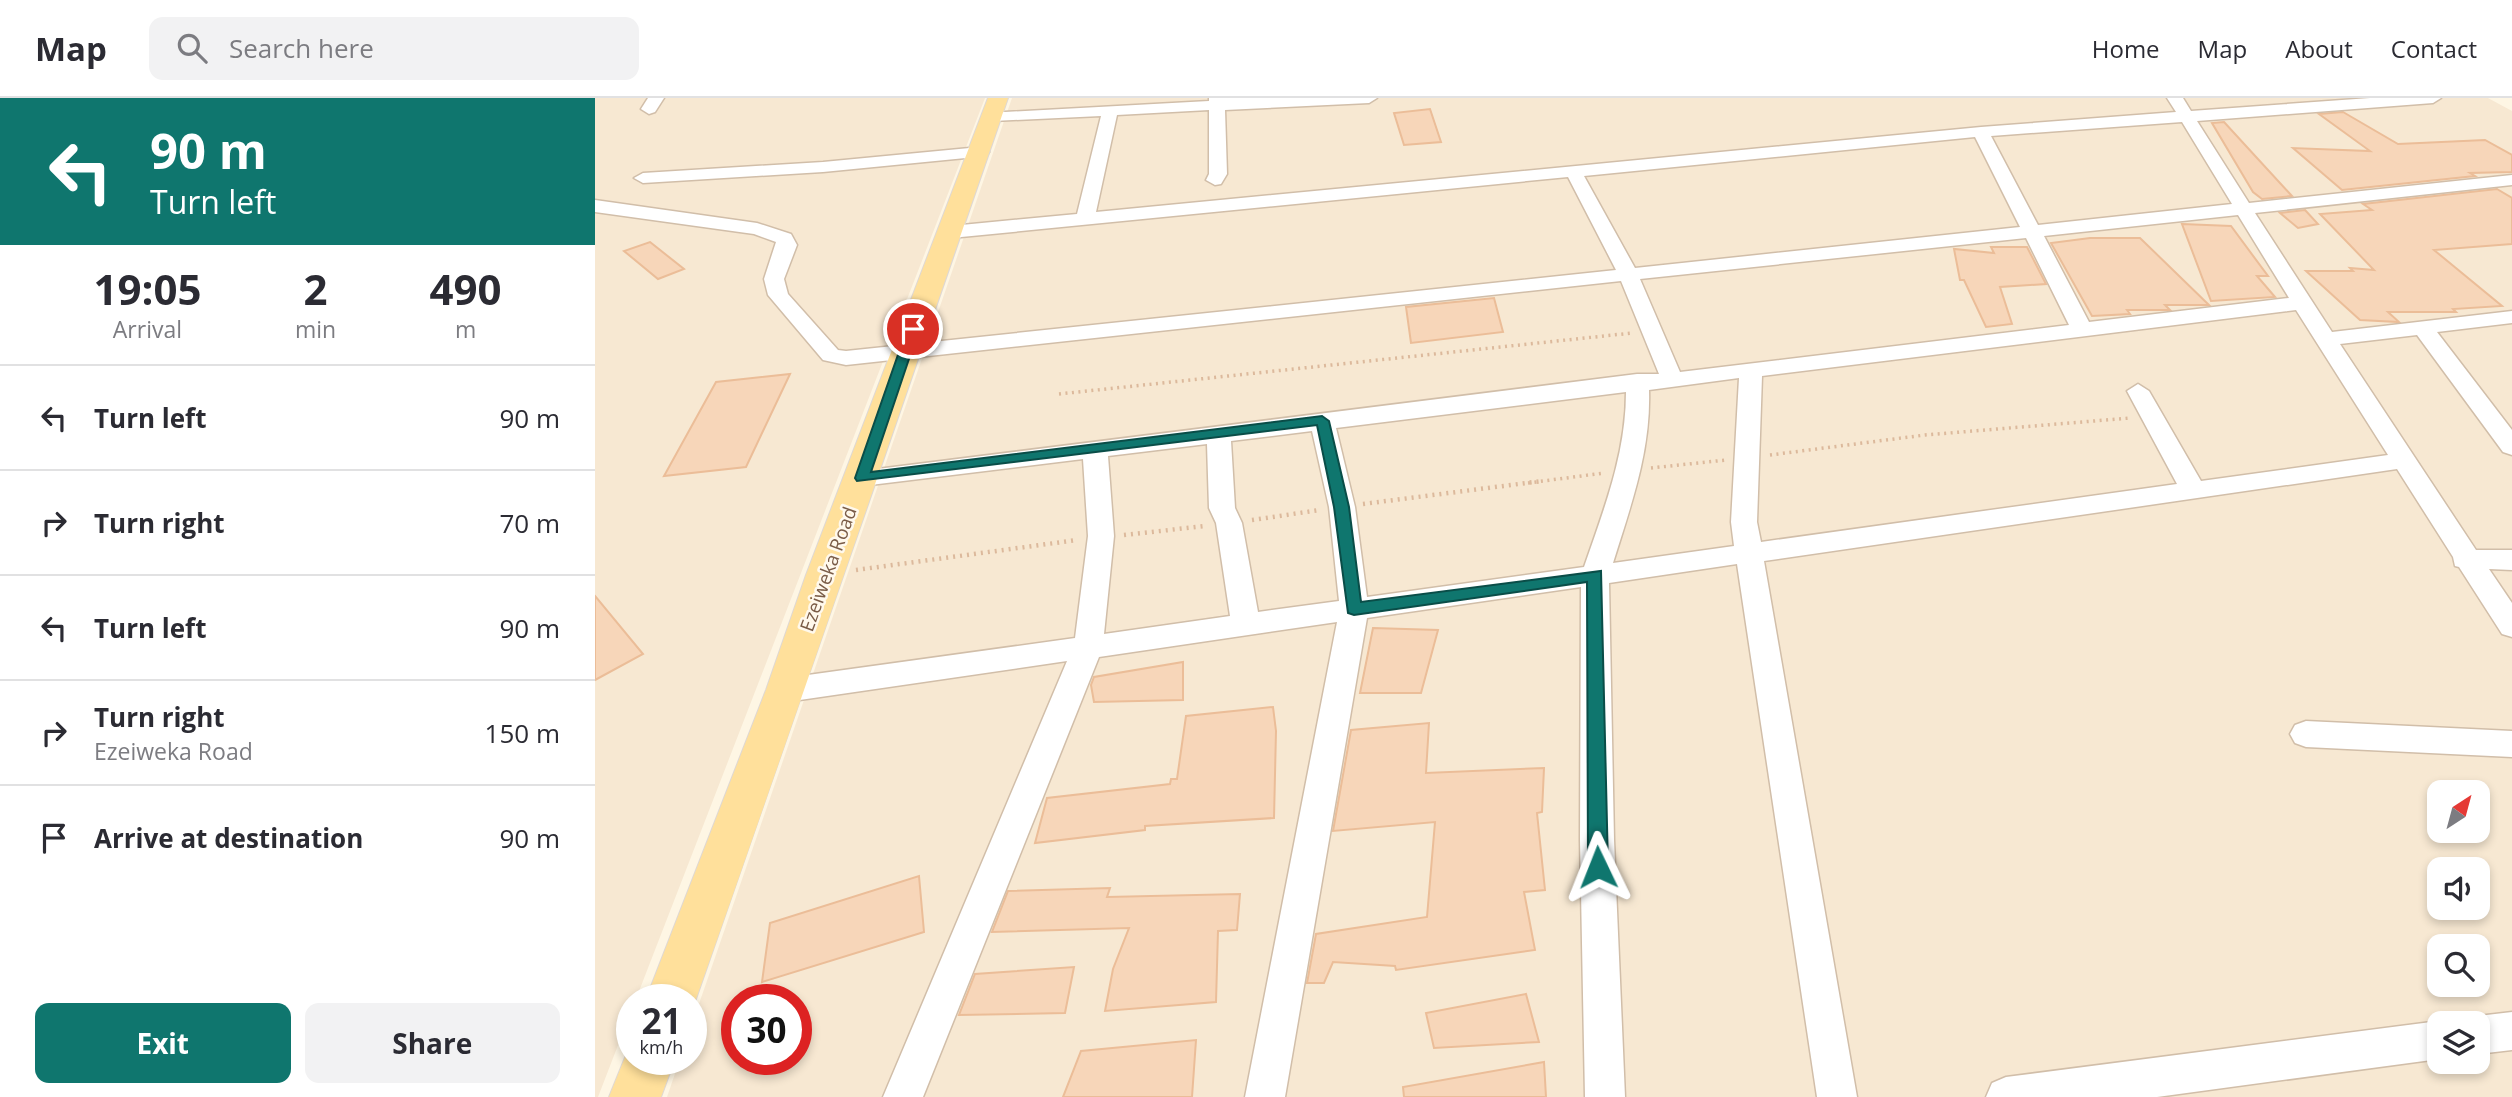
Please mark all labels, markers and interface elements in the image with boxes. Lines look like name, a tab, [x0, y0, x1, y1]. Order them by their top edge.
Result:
search box	[149, 17, 639, 80]
text: Map	[35, 26, 107, 71]
icon: search	[173, 29, 211, 67]
text: Search here	[229, 30, 374, 66]
text: Home	[2092, 32, 2160, 65]
text: Map	[2198, 32, 2247, 65]
text: About	[2285, 32, 2353, 65]
text: Contact	[2391, 32, 2477, 65]
text: 90 m	[150, 117, 267, 183]
icon: left	[35, 126, 126, 217]
text: Turn left	[150, 180, 276, 223]
text: 19:05	[93, 260, 201, 317]
text: 2	[303, 260, 328, 317]
text: 490	[430, 260, 502, 317]
pin	[883, 299, 943, 359]
icon: arrive	[894, 310, 932, 348]
text: Arrival	[113, 313, 182, 345]
text: min	[295, 313, 336, 345]
text: m	[455, 313, 476, 345]
icon: left	[35, 399, 73, 437]
text: Turn left	[94, 400, 206, 436]
text: 90 m	[499, 400, 560, 436]
street label: Ezeiweka Road	[793, 503, 863, 635]
icon: right	[35, 504, 73, 542]
text: Turn right	[94, 505, 225, 541]
text: 70 m	[499, 505, 560, 541]
icon: left	[35, 609, 73, 647]
text: Turn left	[94, 610, 206, 646]
text: 90 m	[499, 610, 560, 646]
text: Turn right	[94, 699, 225, 735]
icon: right	[35, 714, 73, 752]
text: 150 m	[485, 715, 560, 751]
text: Ezeiweka Road	[94, 735, 253, 767]
north arrow	[2427, 780, 2490, 844]
map controls	[2427, 780, 2490, 1074]
icon: arrive	[35, 819, 73, 857]
text: Arrive at destination	[94, 820, 363, 856]
text: 90 m	[499, 820, 560, 856]
position arrow	[1561, 830, 1635, 904]
button: sound	[2427, 857, 2490, 920]
button: search	[2427, 934, 2490, 997]
speed limit sign: 30	[721, 984, 812, 1075]
text: 21	[641, 997, 682, 1044]
button: Exit	[35, 1003, 291, 1083]
button: Share	[305, 1003, 560, 1083]
button: layers	[2427, 1011, 2490, 1074]
text: km/h	[640, 1035, 683, 1059]

